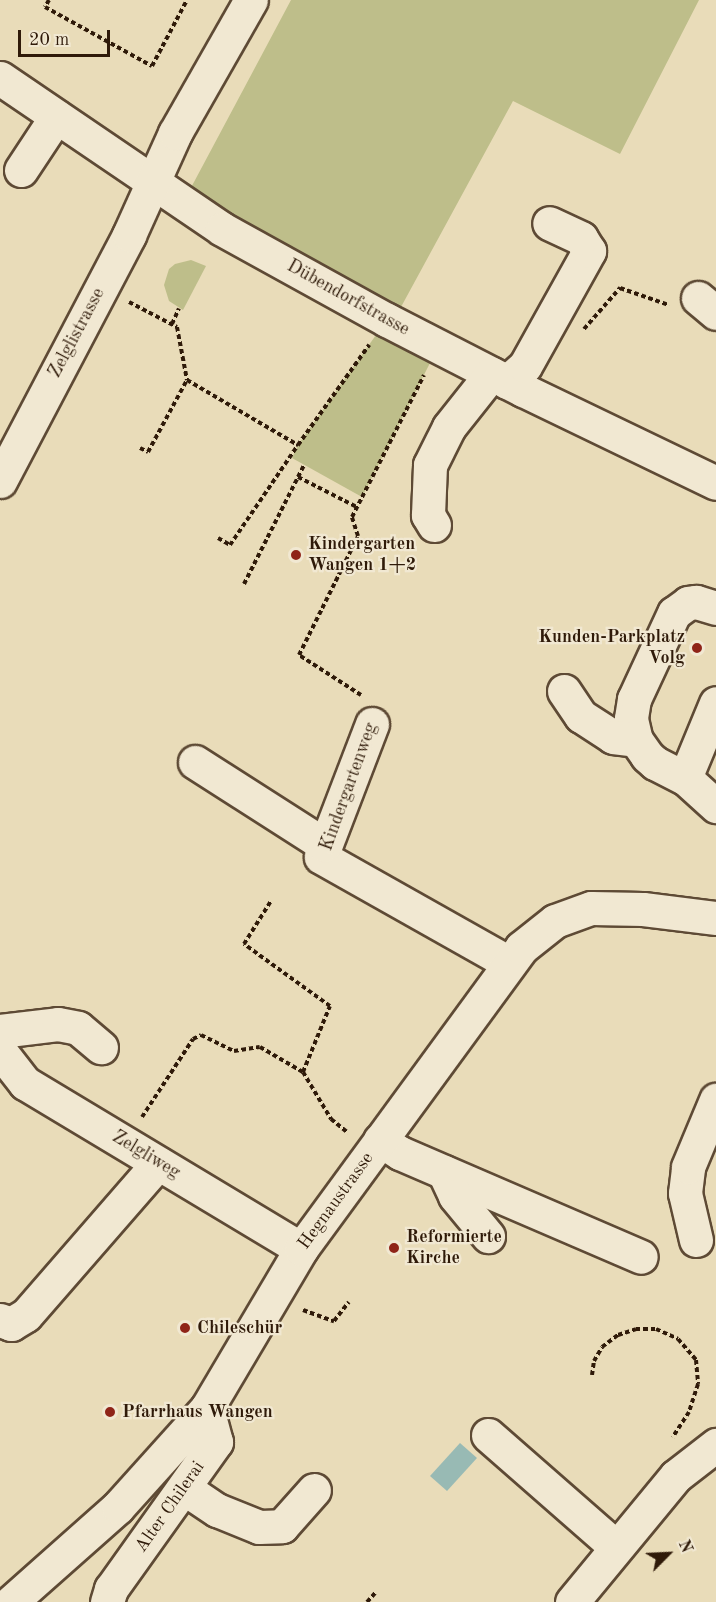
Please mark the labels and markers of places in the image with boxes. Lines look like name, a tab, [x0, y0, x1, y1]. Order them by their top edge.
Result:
place label: Kindergarten Wangen 1+2	[308, 534, 416, 576]
marker: Kindergarten Wangen 1+2	[289, 548, 303, 562]
place label: Kunden-Parkplatz Volg	[538, 627, 685, 670]
marker: Kunden-Parkplatz Volg	[690, 641, 704, 655]
place label: Reformierte Kirche	[406, 1227, 502, 1270]
marker: Reformierte Kirche	[387, 1241, 401, 1255]
place label: Chileschür	[197, 1317, 282, 1339]
marker: Chileschür	[178, 1321, 192, 1335]
place label: Pfarrhaus Wangen	[122, 1401, 273, 1423]
marker: Pfarrhaus Wangen	[103, 1405, 117, 1419]

